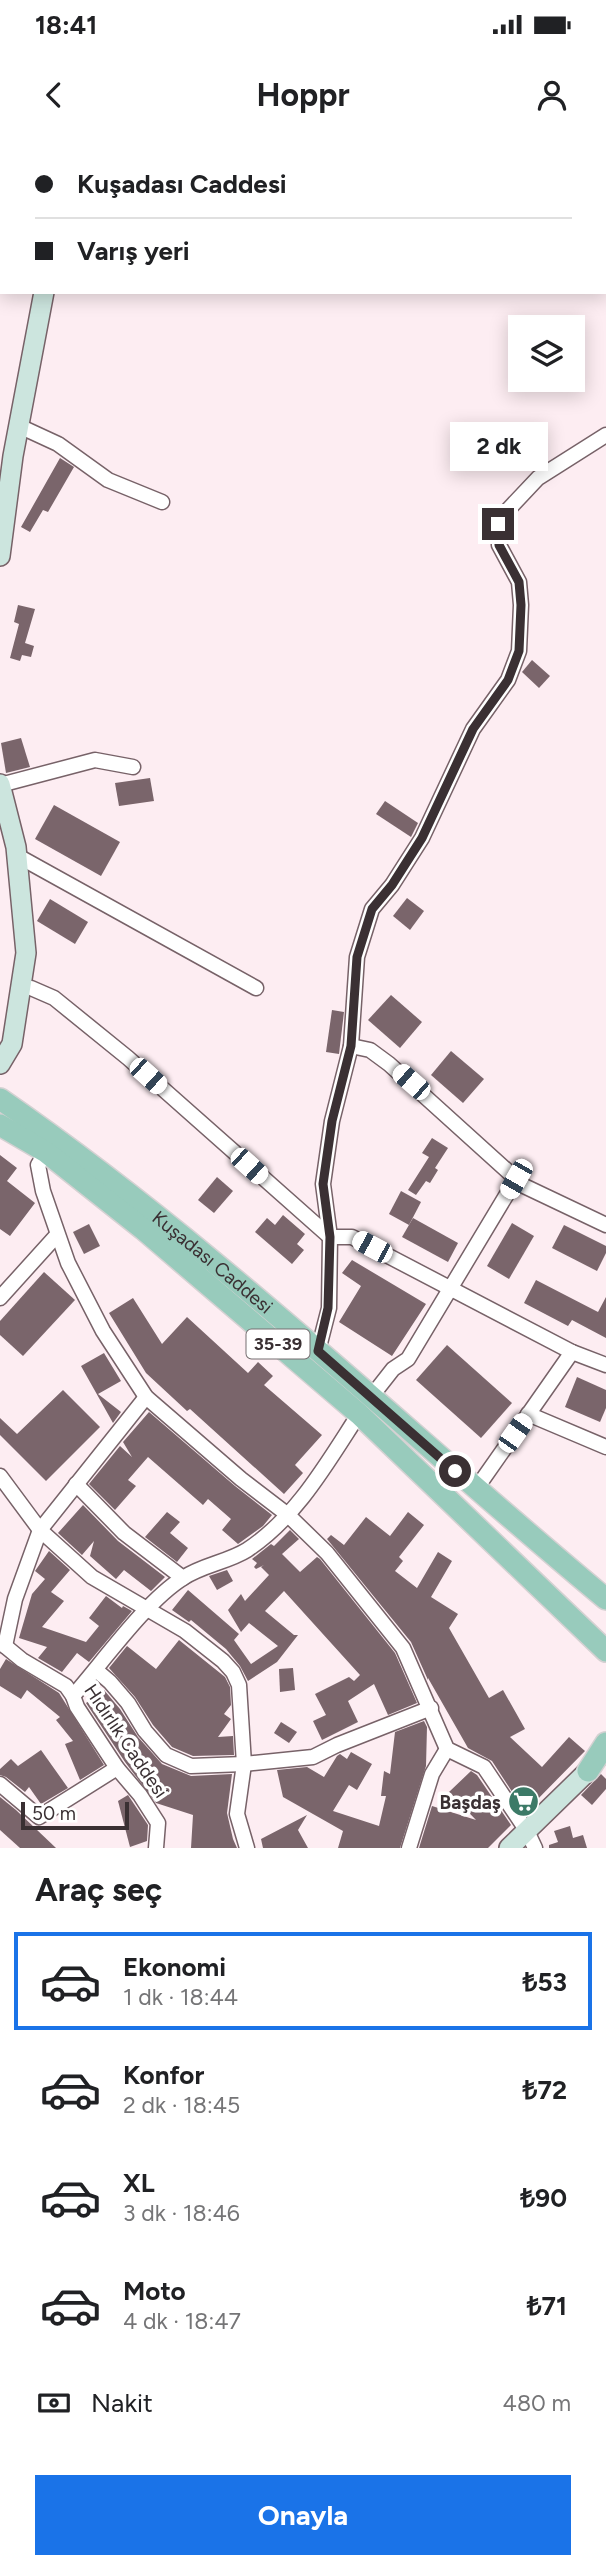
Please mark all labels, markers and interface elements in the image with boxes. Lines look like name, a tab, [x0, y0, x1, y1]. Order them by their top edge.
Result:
text: 18:41	[35, 9, 97, 41]
icon: back	[35, 76, 73, 114]
text: Hoppr	[256, 76, 350, 114]
icon: person	[533, 76, 571, 114]
text: Kuşadası Caddesi	[77, 168, 287, 200]
text: Varış yeri	[77, 235, 190, 267]
map controls	[508, 315, 585, 392]
button: layers	[508, 315, 585, 392]
callout: 2 dk	[449, 422, 547, 472]
text: 2 dk	[477, 432, 521, 460]
route end	[482, 508, 514, 540]
car	[126, 1054, 171, 1098]
car	[389, 1060, 434, 1104]
car	[227, 1144, 272, 1188]
car	[497, 1156, 536, 1202]
street label: Kuşadası Caddesi	[148, 1206, 278, 1318]
car	[349, 1228, 396, 1266]
road number: 35-39	[246, 1330, 310, 1358]
car	[495, 1410, 536, 1456]
route start	[439, 1455, 471, 1487]
street label: Hıdırlık Caddesi	[79, 1680, 173, 1802]
supermarket icon: Başdaş	[507, 1785, 541, 1819]
place label: Başdaş	[440, 1791, 501, 1814]
scale bar	[21, 1799, 130, 1831]
text: 50 m	[32, 1802, 76, 1825]
text: Araç seç	[35, 1871, 162, 1909]
icon: car	[39, 1950, 102, 2013]
text: Ekonomi	[123, 1951, 226, 1983]
text: ₺53	[523, 1966, 567, 1998]
text: 1 dk · 18:44	[123, 1983, 238, 2011]
icon: car	[39, 2058, 102, 2121]
text: Konfor	[123, 2059, 204, 2091]
text: ₺72	[523, 2074, 567, 2106]
text: 2 dk · 18:45	[123, 2091, 240, 2119]
icon: car	[39, 2166, 102, 2229]
text: XL	[123, 2167, 155, 2199]
text: ₺90	[520, 2182, 567, 2214]
text: 3 dk · 18:46	[123, 2199, 240, 2227]
icon: car	[39, 2274, 102, 2337]
text: Moto	[123, 2275, 186, 2307]
text: ₺71	[527, 2290, 567, 2322]
text: 4 dk · 18:47	[123, 2307, 241, 2335]
icon: cash	[35, 2384, 73, 2422]
text: Nakit	[91, 2387, 153, 2419]
text: 480 m	[503, 2389, 571, 2417]
button: Onayla	[35, 2475, 571, 2555]

